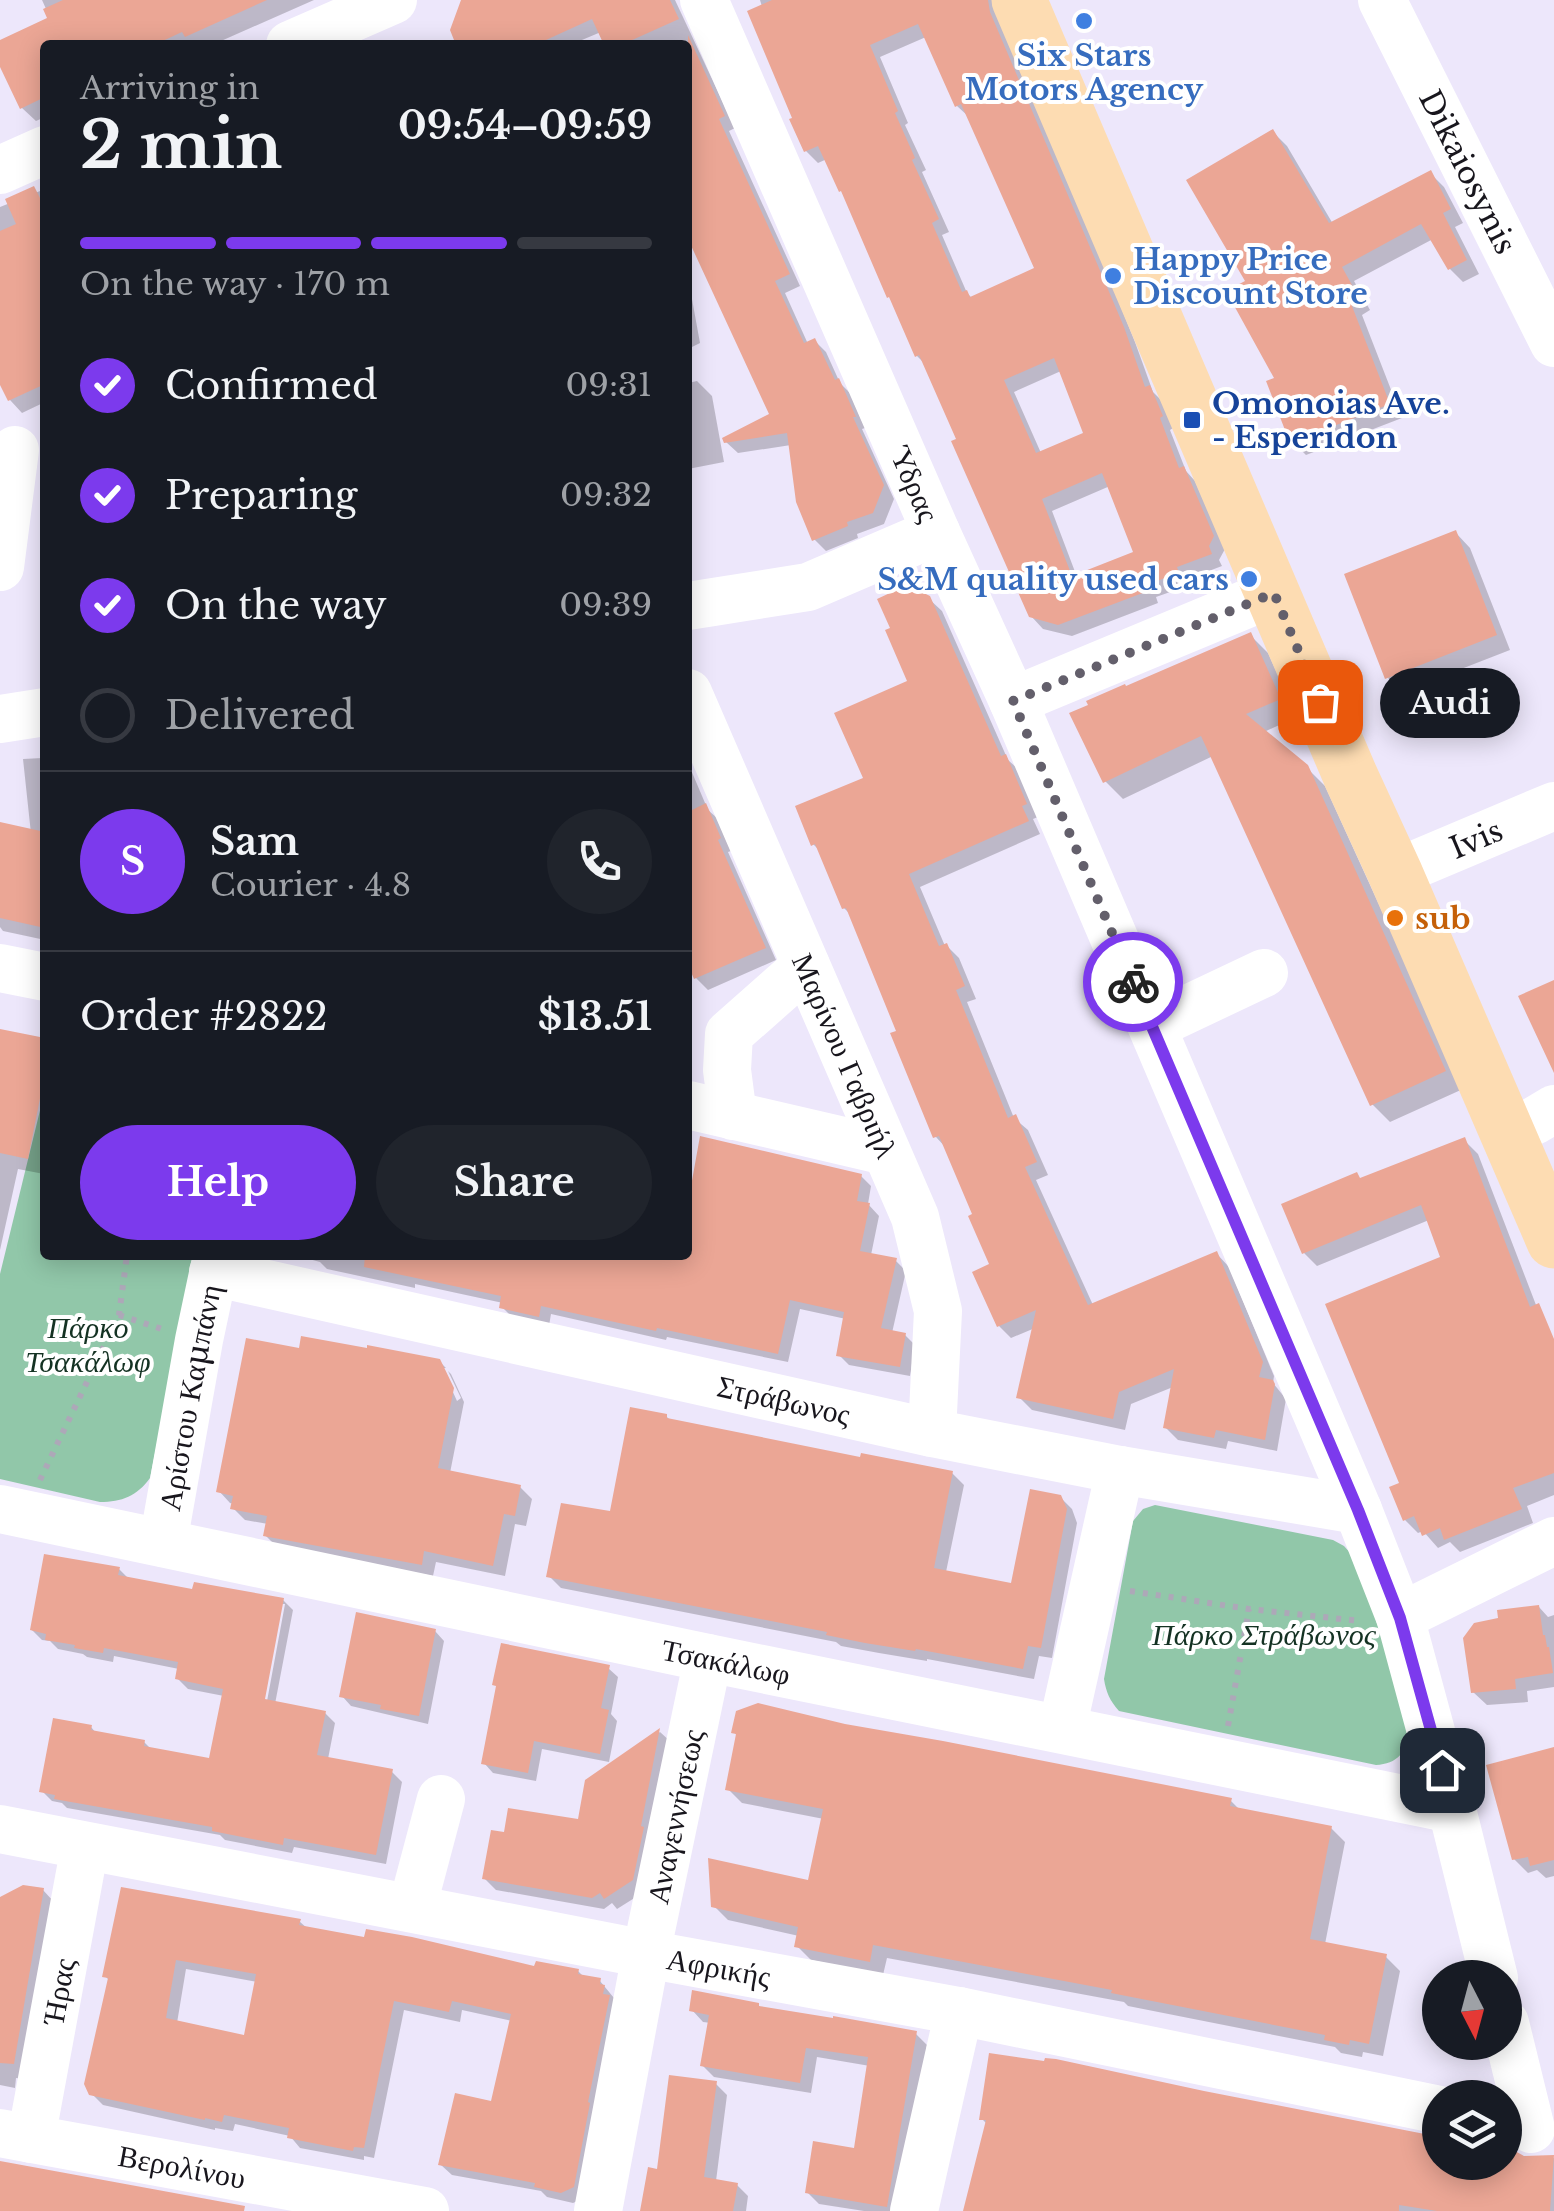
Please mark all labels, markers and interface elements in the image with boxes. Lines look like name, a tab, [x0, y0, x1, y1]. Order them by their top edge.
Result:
marker: Six Stars Motors Agency	[1073, 10, 1095, 32]
place label: Six Stars Motors Agency	[965, 37, 1204, 108]
text: Arriving in	[80, 68, 259, 108]
street label: Dikaiosynis	[1411, 83, 1525, 260]
text: 09:54–09:59	[398, 102, 652, 149]
text: 2 min	[80, 105, 282, 186]
place label: Happy Price Discount Store	[1133, 241, 1368, 312]
text: On the way · 170 m	[80, 264, 390, 304]
marker: Happy Price Discount Store	[1102, 265, 1124, 287]
icon: check	[80, 358, 135, 413]
text: Confirmed	[165, 362, 378, 409]
text: 09:31	[565, 365, 652, 405]
place label: Omonoias Ave. - Esperidon	[1212, 385, 1450, 456]
marker: Omonoias Ave. - Esperidon	[1181, 409, 1203, 431]
street label: Ύδρας	[882, 440, 948, 528]
icon: check	[80, 468, 135, 523]
text: Preparing	[165, 472, 357, 519]
text: 09:32	[560, 475, 652, 515]
place label: S&M quality used cars	[877, 561, 1229, 598]
marker: S&M quality used cars	[1238, 568, 1260, 590]
icon: check	[80, 578, 135, 633]
text: On the way	[165, 582, 387, 629]
text: 09:39	[559, 585, 652, 625]
pin	[1278, 660, 1363, 745]
callout: Audi	[1380, 667, 1520, 737]
icon: bag	[1293, 675, 1348, 730]
text: Audi	[1409, 683, 1491, 723]
text: Delivered	[165, 692, 355, 739]
button: phone	[547, 809, 652, 914]
street label: Ivis	[1444, 811, 1508, 866]
text: Sam	[210, 818, 299, 865]
text: S	[120, 838, 145, 885]
text: Courier · 4.8	[210, 865, 411, 905]
place label: sub	[1415, 900, 1470, 937]
marker: sub	[1384, 907, 1406, 929]
courier	[1083, 932, 1183, 1032]
street label: Μαρίνου Γαβριήλ	[784, 948, 906, 1164]
icon: bike	[1106, 955, 1161, 1010]
text: Order #2822	[80, 993, 328, 1040]
text: $13.51	[538, 993, 652, 1040]
button: Help	[80, 1125, 356, 1240]
button: Share	[376, 1125, 652, 1240]
street label: Αρίστου Καμπάνη	[151, 1281, 229, 1514]
park label: Πάρκο Τσακάλωφ	[25, 1309, 151, 1380]
street label: Στράβωνος	[714, 1367, 854, 1433]
park label: Πάρκο Στράβωνος	[1151, 1616, 1377, 1653]
street label: Τσακάλωφ	[659, 1630, 794, 1693]
street label: Αναγεννήσεως	[639, 1726, 711, 1907]
pin	[1400, 1728, 1485, 1813]
icon: home	[1415, 1743, 1470, 1798]
street label: Αφρικής	[664, 1940, 774, 1995]
street label: Ήρας	[34, 1955, 82, 2030]
north arrow	[1422, 1960, 1522, 2060]
map controls	[1422, 1960, 1522, 2180]
button: layers	[1422, 2080, 1522, 2180]
street label: Βερολίνου	[115, 2137, 249, 2196]

